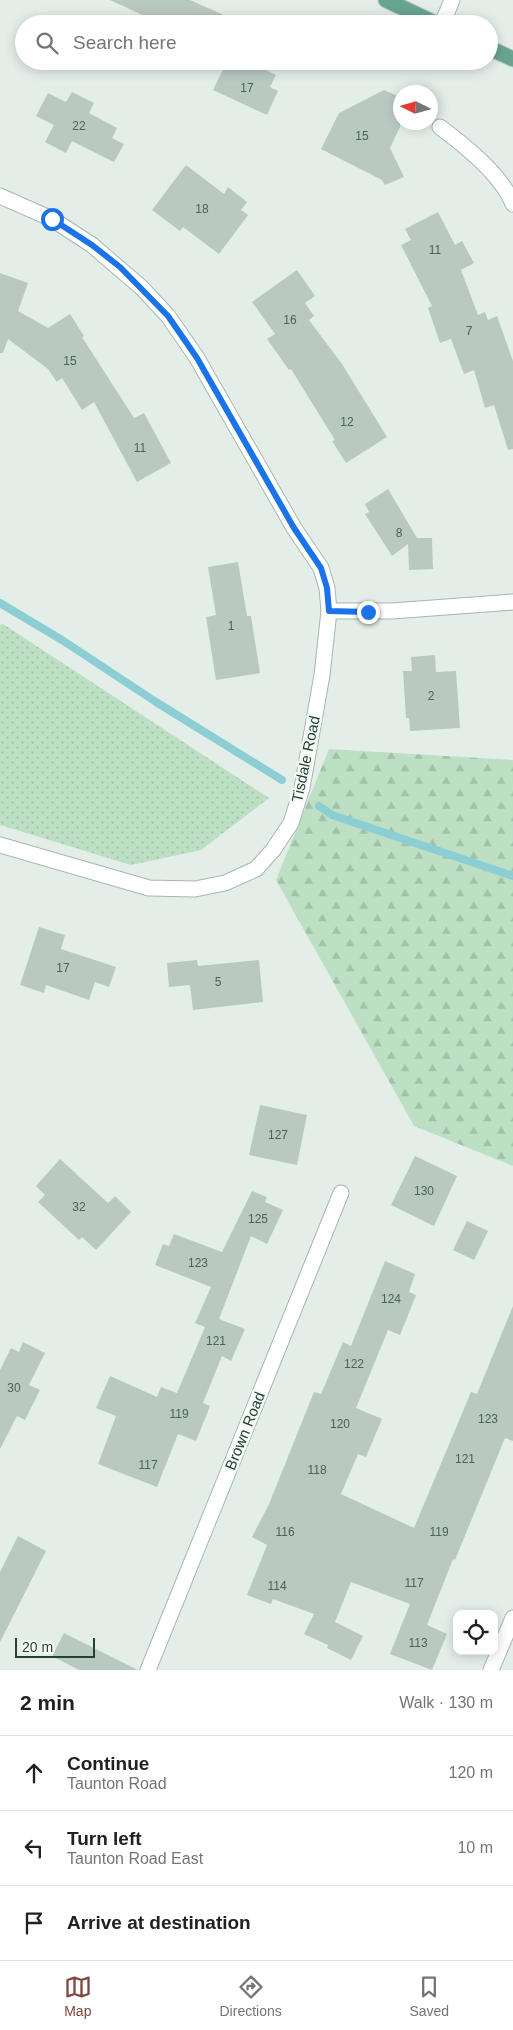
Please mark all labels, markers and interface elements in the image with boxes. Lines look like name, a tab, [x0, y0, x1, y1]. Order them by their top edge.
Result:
search box	[15, 15, 498, 70]
icon: search	[33, 29, 61, 57]
text: Search here	[73, 32, 177, 53]
house number: 17	[240, 81, 254, 95]
north arrow	[393, 85, 438, 130]
house number: 22	[72, 119, 86, 133]
house number: 15	[355, 129, 369, 143]
house number: 18	[195, 202, 209, 216]
route start	[41, 208, 64, 231]
house number: 11	[429, 243, 442, 257]
house number: 16	[283, 313, 297, 327]
house number: 7	[466, 324, 473, 338]
house number: 15	[63, 354, 77, 368]
house number: 12	[340, 415, 354, 429]
house number: 11	[134, 441, 147, 455]
house number: 8	[396, 526, 403, 540]
route end	[357, 601, 380, 624]
house number: 1	[228, 619, 235, 633]
house number: 2	[428, 689, 435, 703]
street label: Tisdale Road	[288, 714, 323, 804]
house number: 17	[56, 961, 70, 975]
house number: 5	[215, 975, 222, 989]
house number: 127	[268, 1128, 288, 1142]
house number: 130	[414, 1184, 434, 1198]
house number: 32	[72, 1200, 86, 1214]
house number: 125	[248, 1212, 268, 1226]
house number: 123	[188, 1256, 208, 1270]
house number: 124	[381, 1292, 401, 1306]
house number: 121	[206, 1334, 226, 1348]
house number: 122	[344, 1357, 364, 1371]
house number: 30	[7, 1381, 21, 1395]
street label: Brown Road	[221, 1389, 268, 1472]
house number: 119	[169, 1407, 189, 1421]
house number: 123	[478, 1412, 498, 1426]
house number: 120	[330, 1417, 350, 1431]
house number: 121	[455, 1452, 475, 1466]
house number: 117	[138, 1458, 158, 1472]
house number: 118	[307, 1463, 327, 1477]
house number: 116	[275, 1525, 295, 1539]
house number: 119	[429, 1525, 449, 1539]
house number: 117	[404, 1576, 424, 1590]
house number: 114	[267, 1579, 287, 1593]
map controls	[453, 1610, 498, 1655]
button: locate	[453, 1610, 498, 1655]
scale bar	[15, 1635, 95, 1658]
house number: 113	[408, 1636, 428, 1650]
text: 20 m	[22, 1639, 53, 1655]
text: 2 min	[20, 1691, 75, 1714]
text: Walk · 130 m	[399, 1694, 493, 1711]
text: Continue	[67, 1753, 149, 1774]
icon: ahead	[20, 1759, 48, 1787]
text: 120 m	[449, 1764, 493, 1781]
text: Taunton Road	[67, 1775, 167, 1792]
text: Turn left	[67, 1828, 142, 1849]
icon: left	[20, 1834, 48, 1862]
text: 10 m	[457, 1839, 493, 1856]
text: Taunton Road East	[67, 1850, 203, 1867]
icon: arrive	[20, 1909, 48, 1937]
text: Arrive at destination	[67, 1912, 251, 1933]
tab: Map	[64, 1973, 92, 2019]
tab: Directions	[220, 1973, 282, 2019]
tab: Saved	[409, 1973, 449, 2019]

